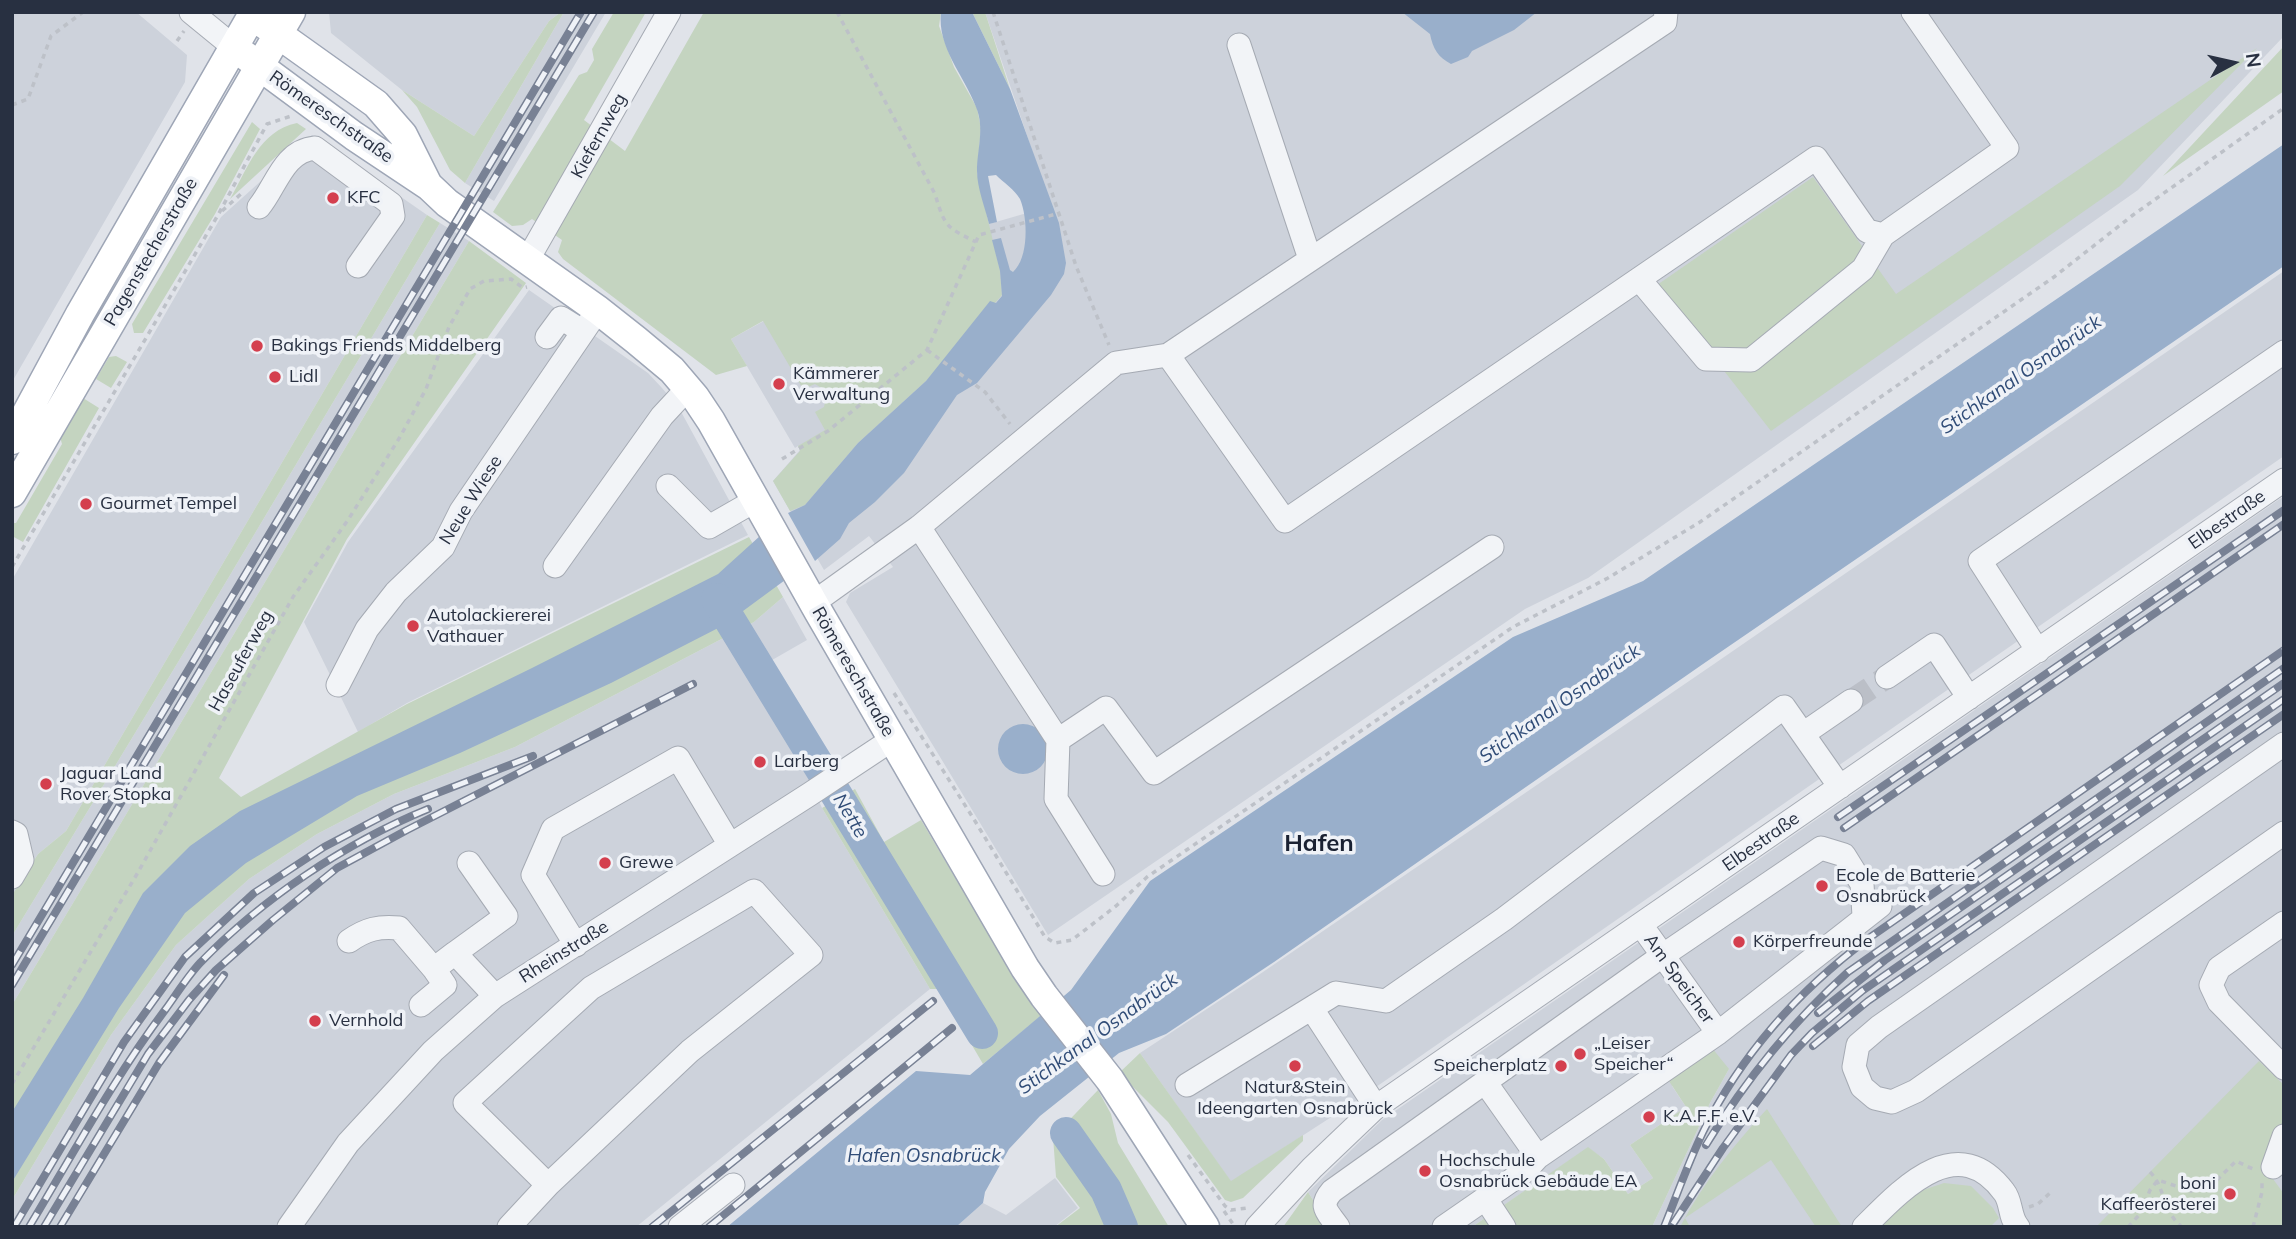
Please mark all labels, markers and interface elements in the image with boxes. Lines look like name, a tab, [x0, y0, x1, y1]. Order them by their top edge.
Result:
north arrow	[2198, 28, 2268, 98]
text: N	[2241, 51, 2267, 69]
street label: Römereschstraße	[265, 66, 397, 168]
street label: Kiefernweg	[567, 90, 631, 182]
street label: Pagenstecherstraße	[100, 174, 202, 330]
place label: KFC	[347, 187, 381, 209]
marker: KFC	[325, 190, 341, 206]
water label: Stichkanal Osnabrück	[1936, 311, 2106, 439]
place label: Bakings Friends Middelberg	[271, 335, 501, 357]
marker: Bakings Friends Middelberg	[249, 338, 265, 354]
place label: Kämmerer Verwaltung	[793, 363, 890, 406]
place label: Lidl	[289, 366, 318, 388]
marker: Lidl	[267, 369, 283, 385]
marker: Kämmerer Verwaltung	[771, 376, 787, 392]
street label: Neue Wiese	[435, 451, 507, 549]
street label: Elbestraße	[2184, 486, 2270, 554]
place label: Gourmet Tempel	[100, 493, 237, 515]
marker: Gourmet Tempel	[78, 496, 94, 512]
street label: Römereschstraße	[807, 603, 899, 741]
place label: Autolackiererei Vathauer	[427, 605, 551, 648]
street label: Haseuferweg	[204, 607, 278, 715]
marker: Autolackiererei Vathauer	[405, 618, 421, 634]
water label: Stichkanal Osnabrück	[1475, 640, 1645, 768]
place label: Larberg	[774, 751, 839, 773]
marker: Larberg	[752, 754, 768, 770]
place label: Jaguar Land Rover Stopka	[60, 763, 171, 806]
marker: Jaguar Land Rover Stopka	[38, 776, 54, 792]
water label: Nette	[828, 790, 872, 842]
street label: Elbestraße	[1718, 808, 1804, 876]
district label: Hafen	[1284, 830, 1354, 858]
place label: Grewe	[619, 852, 674, 874]
marker: Grewe	[597, 855, 613, 871]
place label: Ecole de Batterie Osnabrück	[1836, 865, 1975, 908]
marker: Ecole de Batterie Osnabrück	[1814, 878, 1830, 894]
street label: Rheinstraße	[515, 916, 613, 988]
street label: Am Speicher	[1639, 930, 1719, 1028]
place label: Körperfreunde	[1753, 931, 1872, 953]
marker: Körperfreunde	[1731, 934, 1747, 950]
water label: Stichkanal Osnabrück	[1014, 968, 1182, 1100]
place label: Vernhold	[329, 1010, 403, 1032]
marker: Vernhold	[307, 1013, 323, 1029]
place label: „Leiser Speicher“	[1594, 1033, 1674, 1076]
marker: „Leiser Speicher“	[1572, 1046, 1588, 1062]
place label: Speicherplatz	[1434, 1055, 1547, 1077]
marker: Natur&Stein Ideengarten Osnabrück	[1287, 1058, 1303, 1074]
marker: Speicherplatz	[1553, 1058, 1569, 1074]
place label: Natur&Stein Ideengarten Osnabrück	[1197, 1077, 1393, 1120]
place label: K.A.F.F. e.V.	[1663, 1106, 1758, 1128]
marker: K.A.F.F. e.V.	[1641, 1109, 1657, 1125]
water label: Hafen Osnabrück	[847, 1145, 1001, 1167]
place label: Hochschule Osnabrück Gebäude EA	[1439, 1150, 1638, 1192]
marker: Hochschule Osnabrück Gebäude EA	[1417, 1163, 1433, 1179]
place label: boni Kaffeerösterei	[2101, 1173, 2216, 1216]
marker: boni Kaffeerösterei	[2222, 1186, 2238, 1202]

